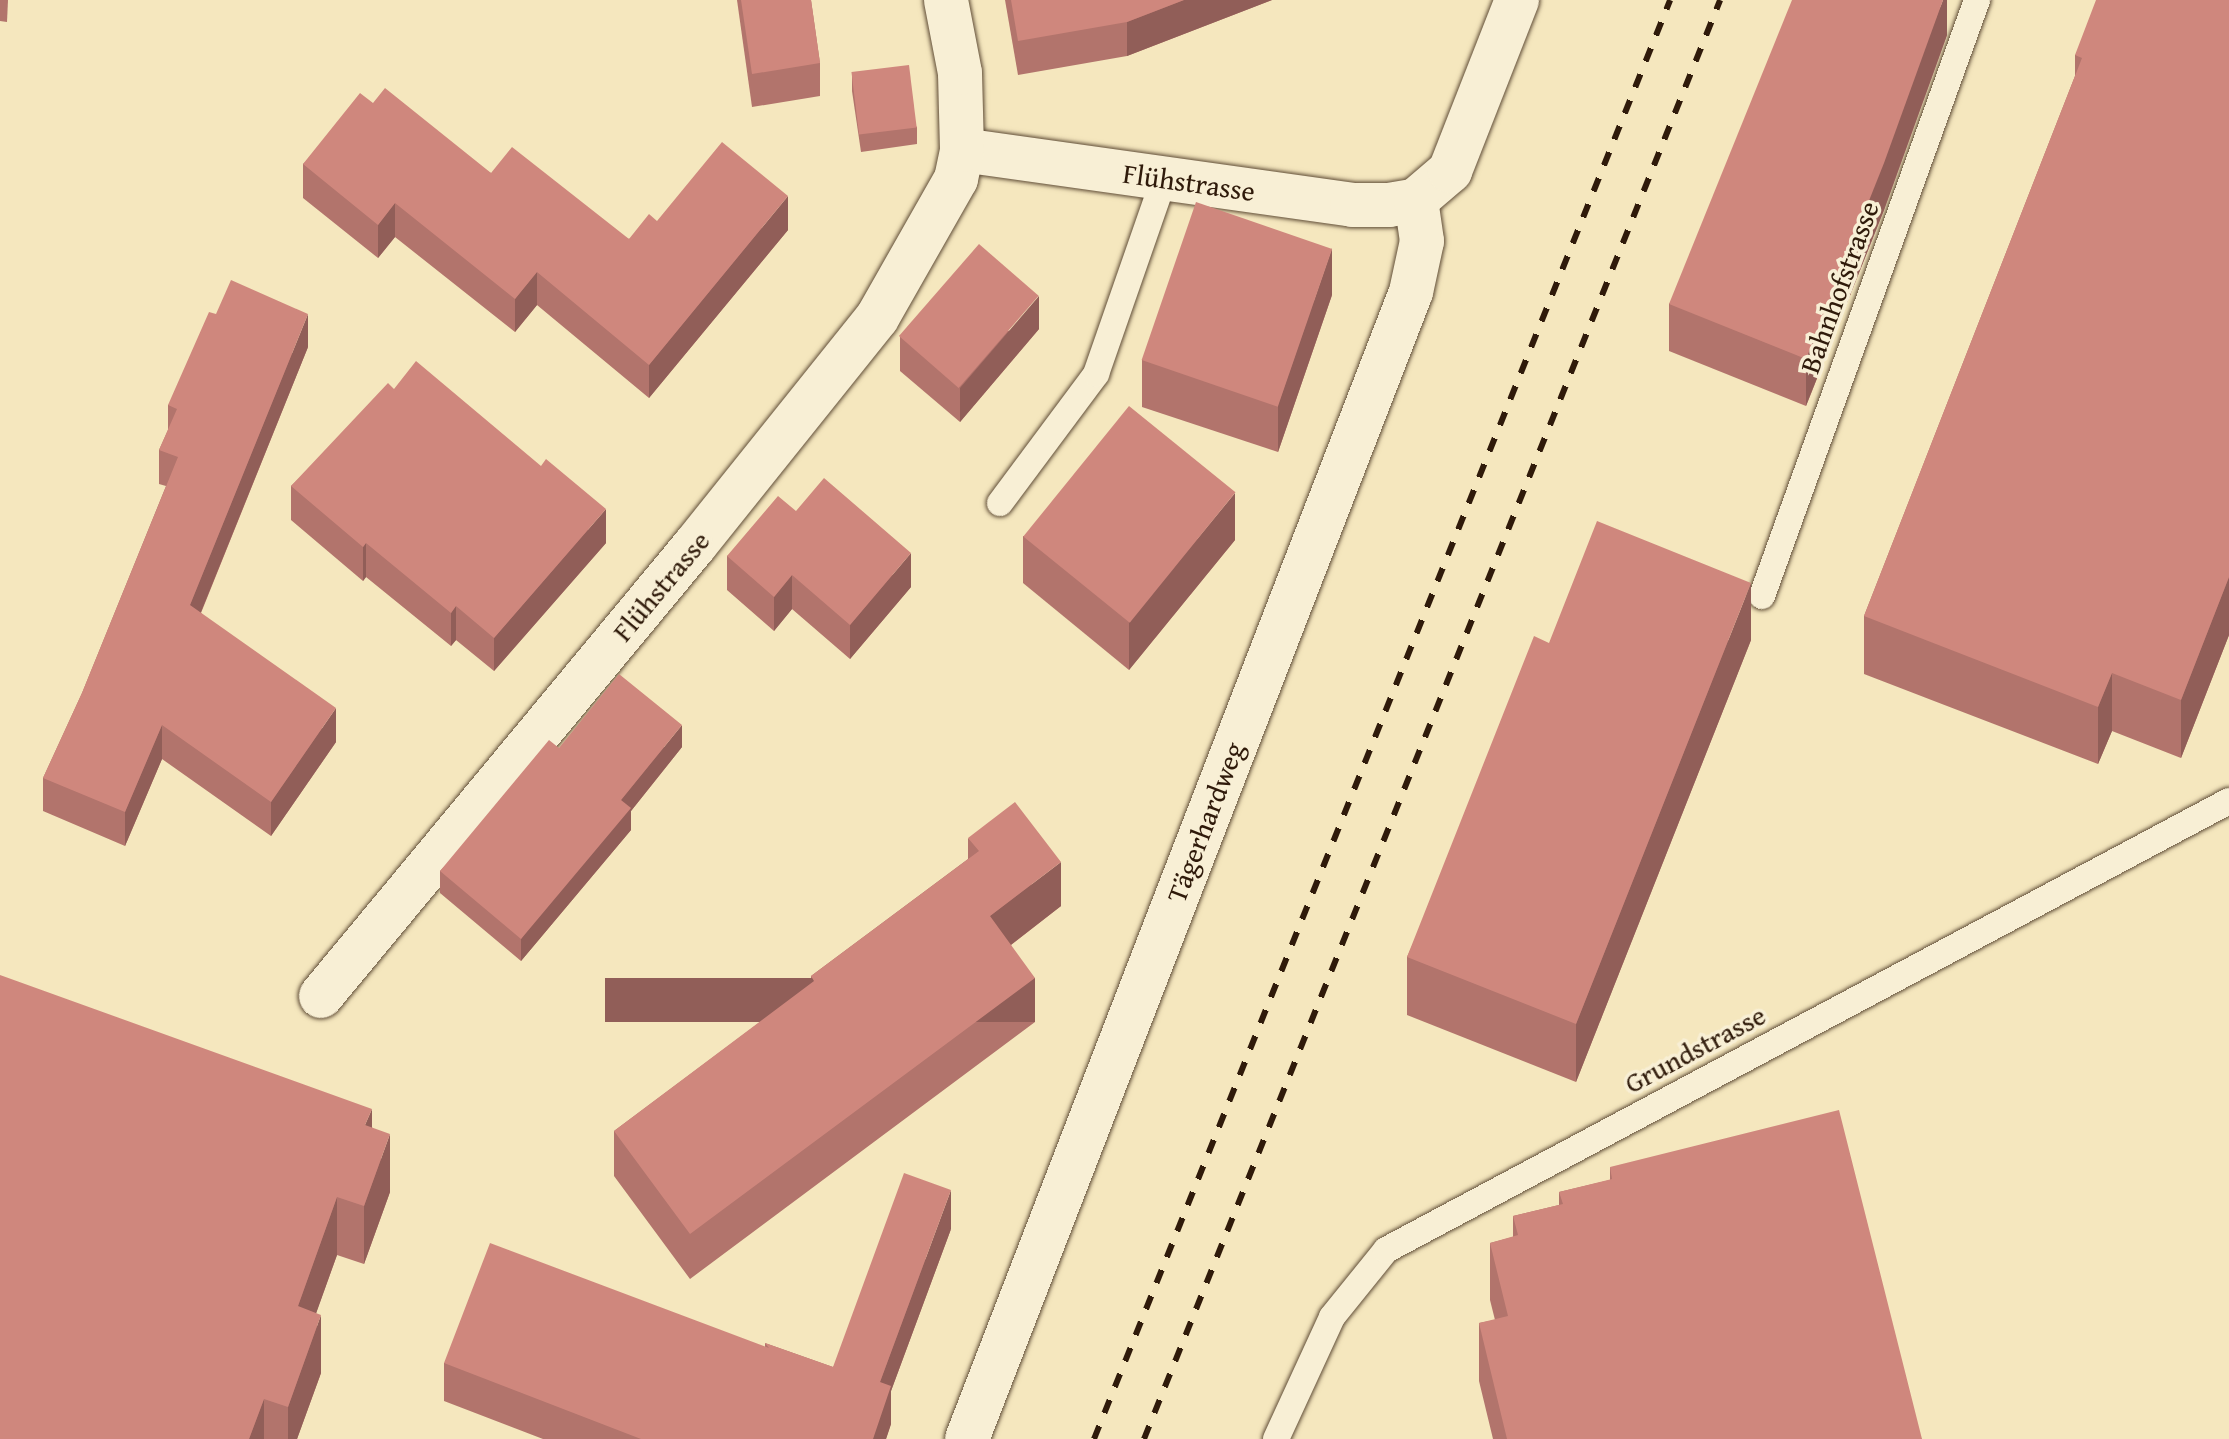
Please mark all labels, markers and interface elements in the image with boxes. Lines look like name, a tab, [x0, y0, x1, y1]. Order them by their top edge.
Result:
street label: Flühstrasse	[1121, 156, 1257, 208]
street label: Bahnhofstrasse	[1792, 196, 1886, 378]
street label: Flühstrasse	[605, 524, 717, 648]
street label: Tägerhardweg	[1159, 737, 1251, 907]
street label: Grundstrasse	[1619, 998, 1771, 1100]

